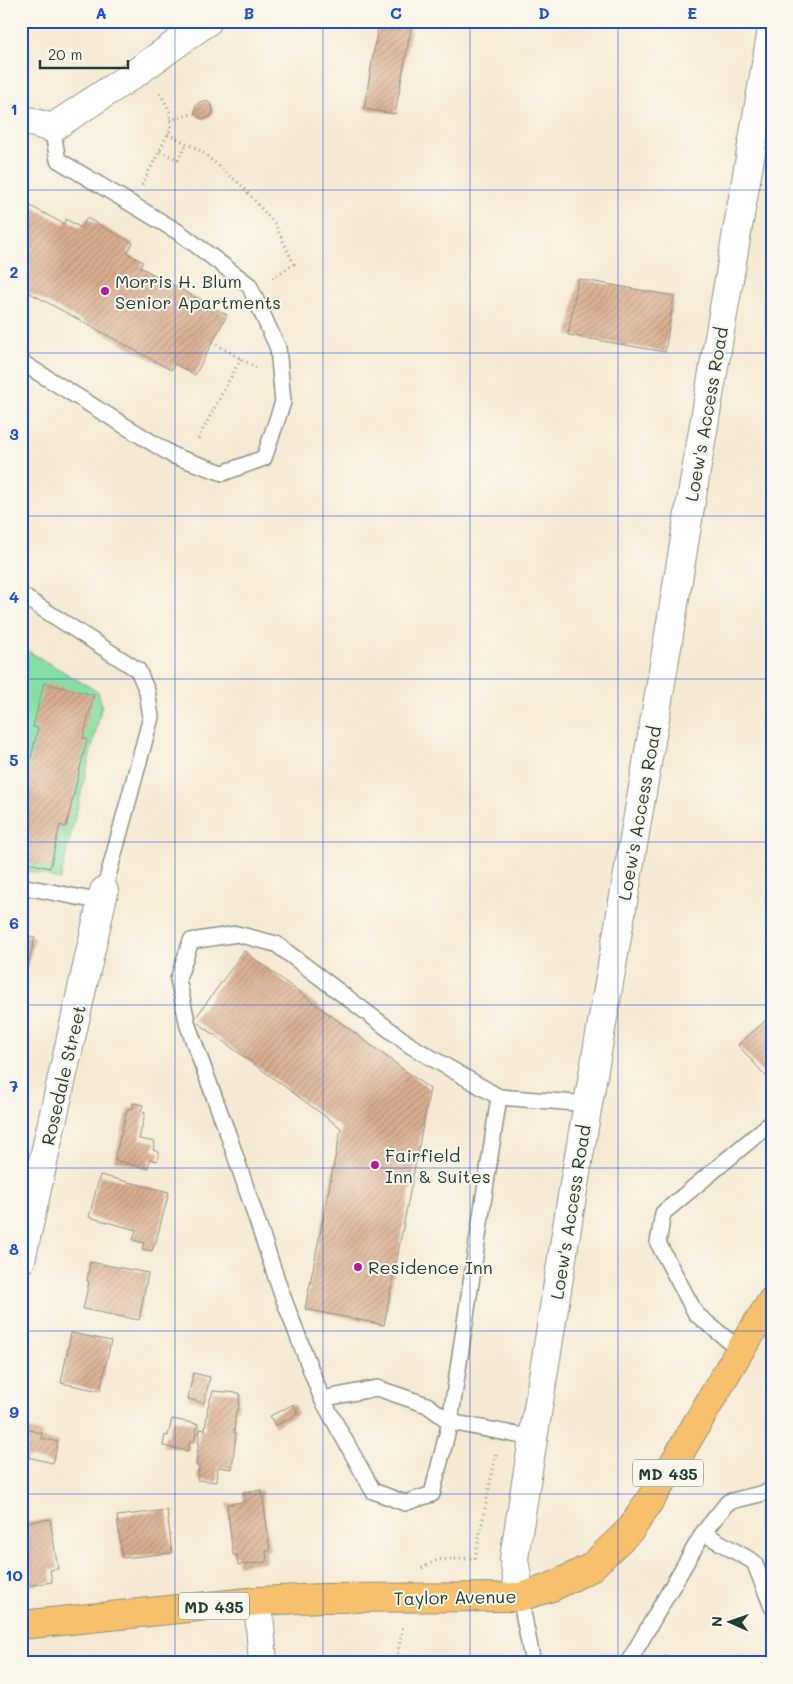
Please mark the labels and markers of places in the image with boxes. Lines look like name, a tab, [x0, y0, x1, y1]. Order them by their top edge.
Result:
place label: Morris H. Blum Senior Apartments	[115, 269, 281, 314]
marker: Morris H. Blum Senior Apartments	[99, 285, 111, 297]
place label: Fairfield Inn & Suites	[385, 1143, 491, 1188]
marker: Fairfield Inn & Suites	[369, 1159, 381, 1171]
place label: Residence Inn	[368, 1255, 493, 1279]
marker: Residence Inn	[352, 1261, 364, 1273]

